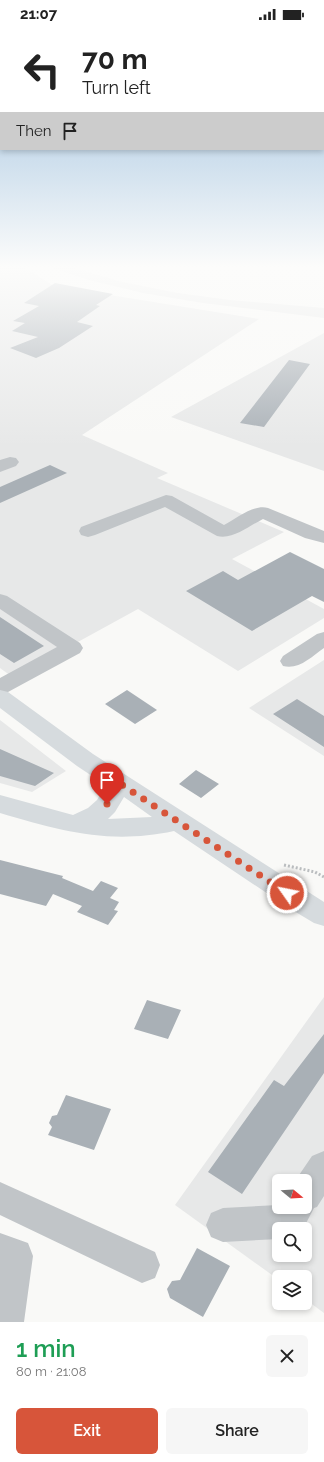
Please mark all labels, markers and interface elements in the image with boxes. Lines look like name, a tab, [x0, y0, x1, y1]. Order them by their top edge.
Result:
text: 21:07	[20, 5, 57, 23]
text: 70 m	[82, 43, 148, 76]
icon: left	[16, 44, 68, 96]
text: Turn left	[82, 77, 151, 98]
icon: arrive	[59, 120, 81, 142]
text: Then	[16, 122, 51, 140]
pin	[90, 763, 124, 804]
icon: arrive	[96, 769, 118, 791]
position arrow	[266, 872, 308, 914]
north arrow	[272, 1174, 312, 1214]
map controls	[272, 1174, 312, 1310]
button: search	[272, 1222, 312, 1262]
button: layers	[272, 1270, 312, 1310]
text: 1 min	[16, 1334, 76, 1363]
button: close	[266, 1335, 308, 1377]
text: 80 m · 21:08	[16, 1364, 86, 1379]
button: Exit	[16, 1408, 158, 1454]
button: Share	[166, 1408, 308, 1454]

